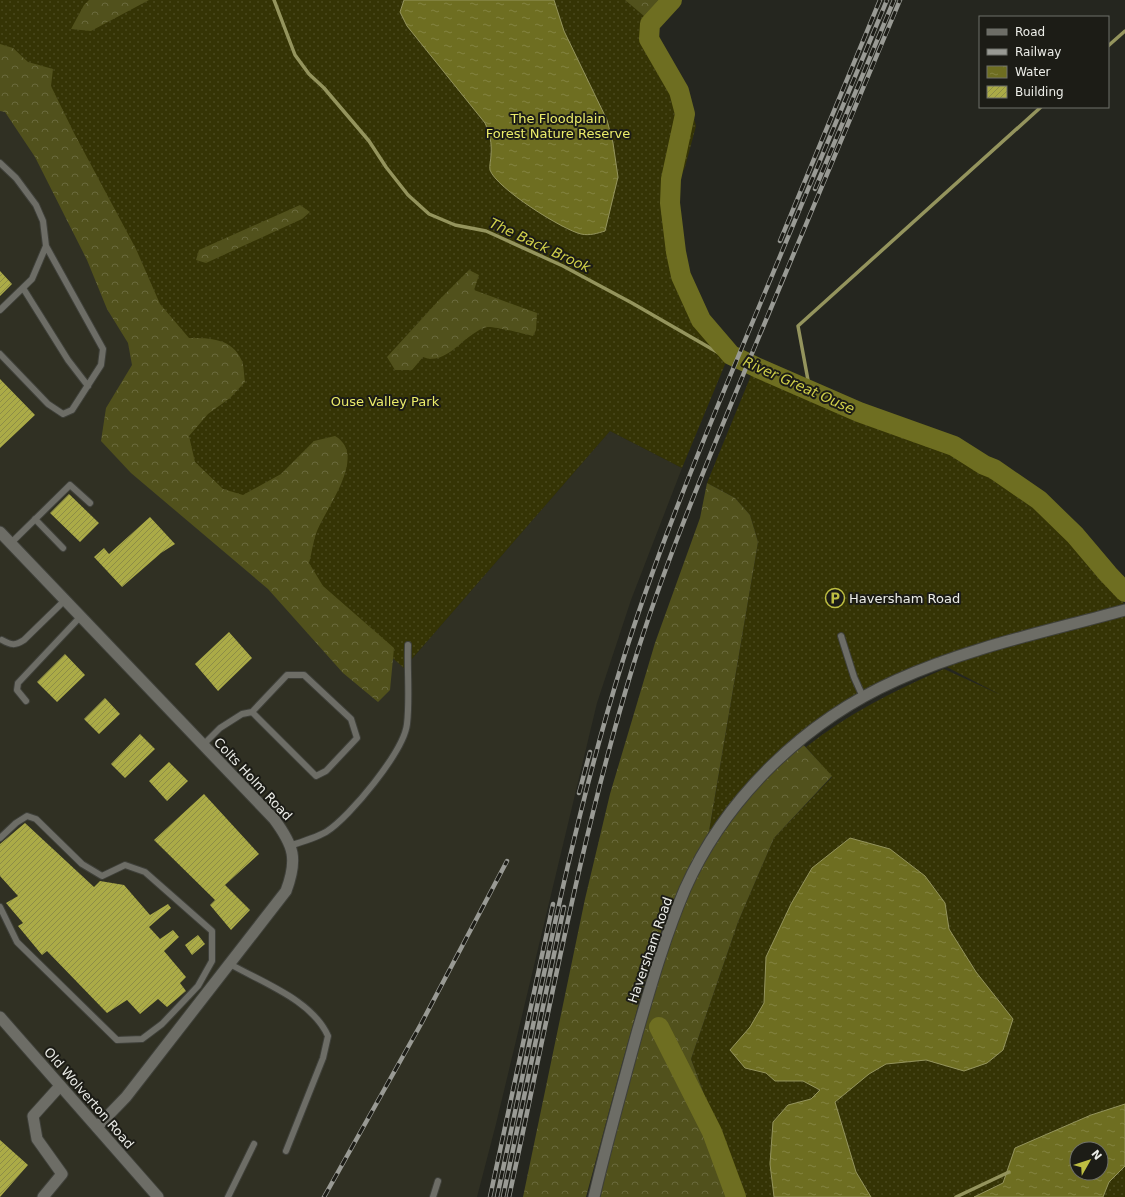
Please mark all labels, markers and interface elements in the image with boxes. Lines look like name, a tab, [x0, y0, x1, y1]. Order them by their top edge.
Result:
legend	[979, 16, 1109, 108]
text: Road	[1015, 25, 1045, 39]
text: Railway	[1015, 45, 1061, 59]
text: Water	[1015, 65, 1051, 79]
text: Building	[1015, 85, 1064, 99]
park label: The Floodplain Forest Nature Reserve	[486, 111, 630, 141]
water label: The Back Brook	[487, 215, 594, 276]
water label: River Great Ouse	[741, 353, 857, 417]
park label: Ouse Valley Park	[331, 394, 440, 409]
parking icon: Haversham Road	[824, 587, 846, 609]
place label: Haversham Road	[849, 591, 960, 606]
street label: Colts Holm Road	[211, 735, 295, 823]
street label: Haversham Road	[625, 895, 675, 1005]
street label: Old Wolverton Road	[41, 1044, 137, 1152]
north arrow	[1069, 1141, 1109, 1181]
text: N	[1088, 1147, 1104, 1163]

